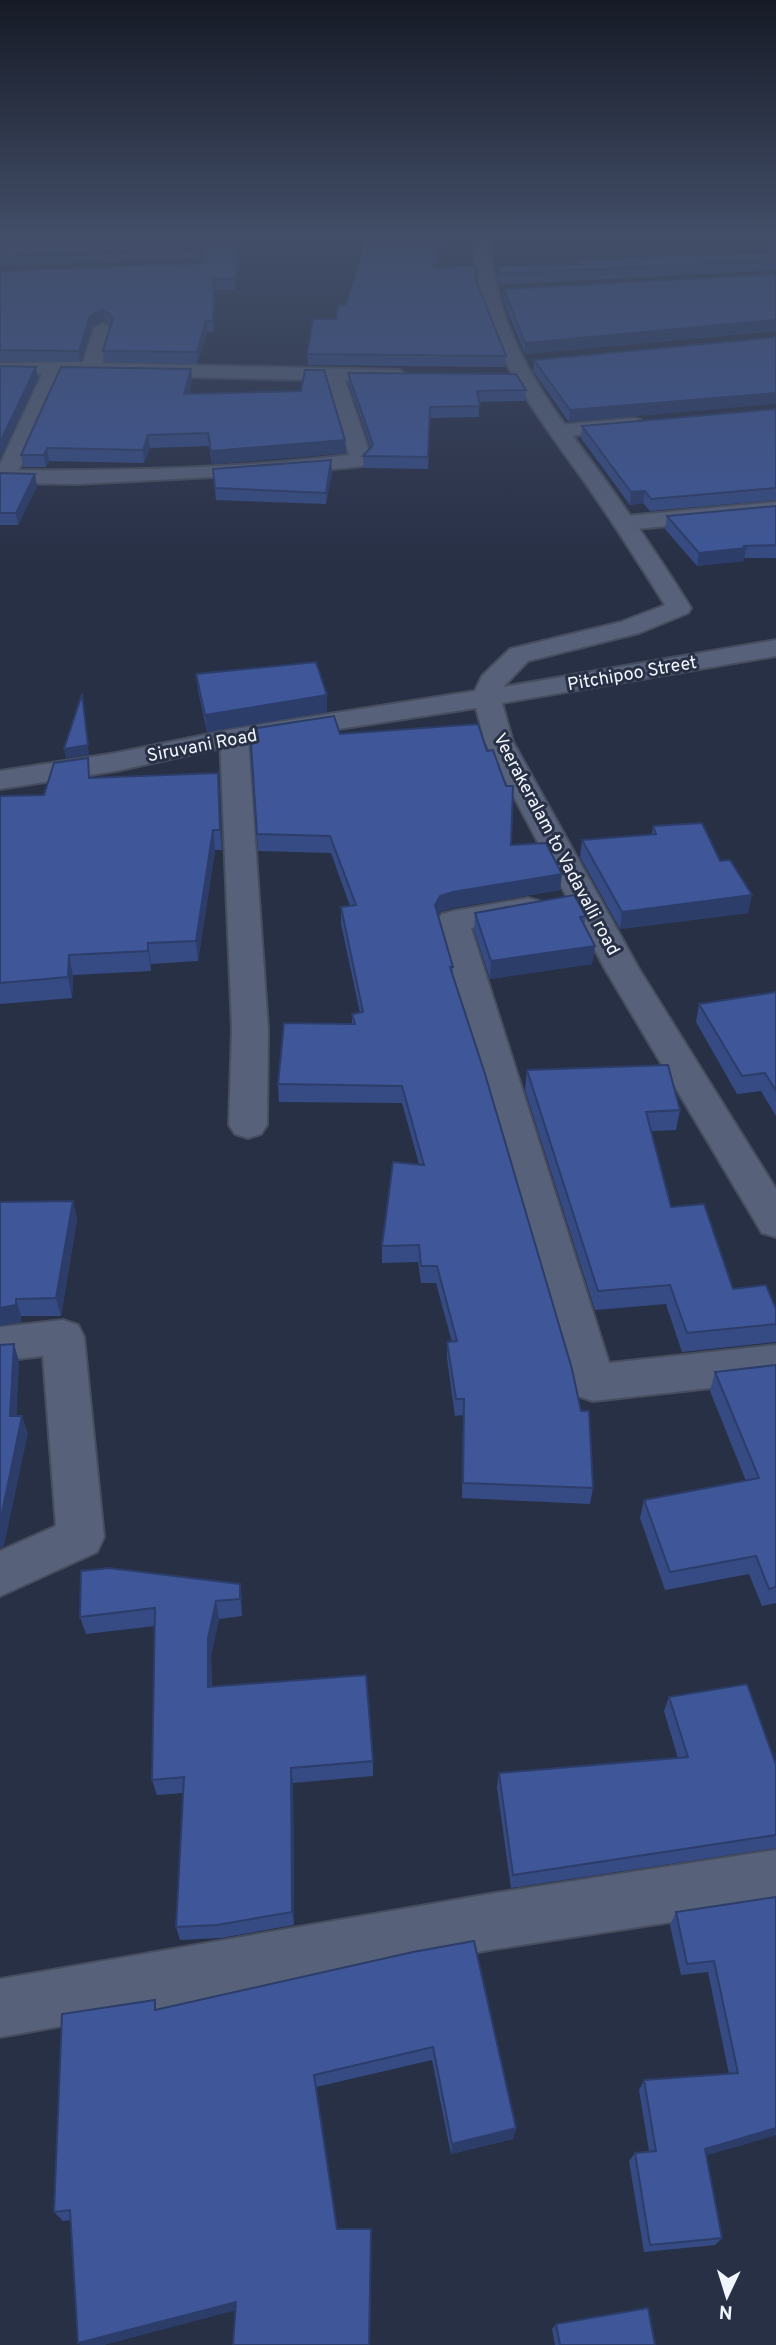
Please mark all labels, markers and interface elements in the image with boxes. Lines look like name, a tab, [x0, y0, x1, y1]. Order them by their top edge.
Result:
street label: Pitchipoo Street	[566, 652, 699, 697]
street label: Siruvani Road	[145, 725, 259, 768]
street label: Veerakeralam to Vadavalli road	[487, 730, 624, 960]
north arrow	[692, 2261, 762, 2331]
text: N	[718, 2299, 734, 2323]

